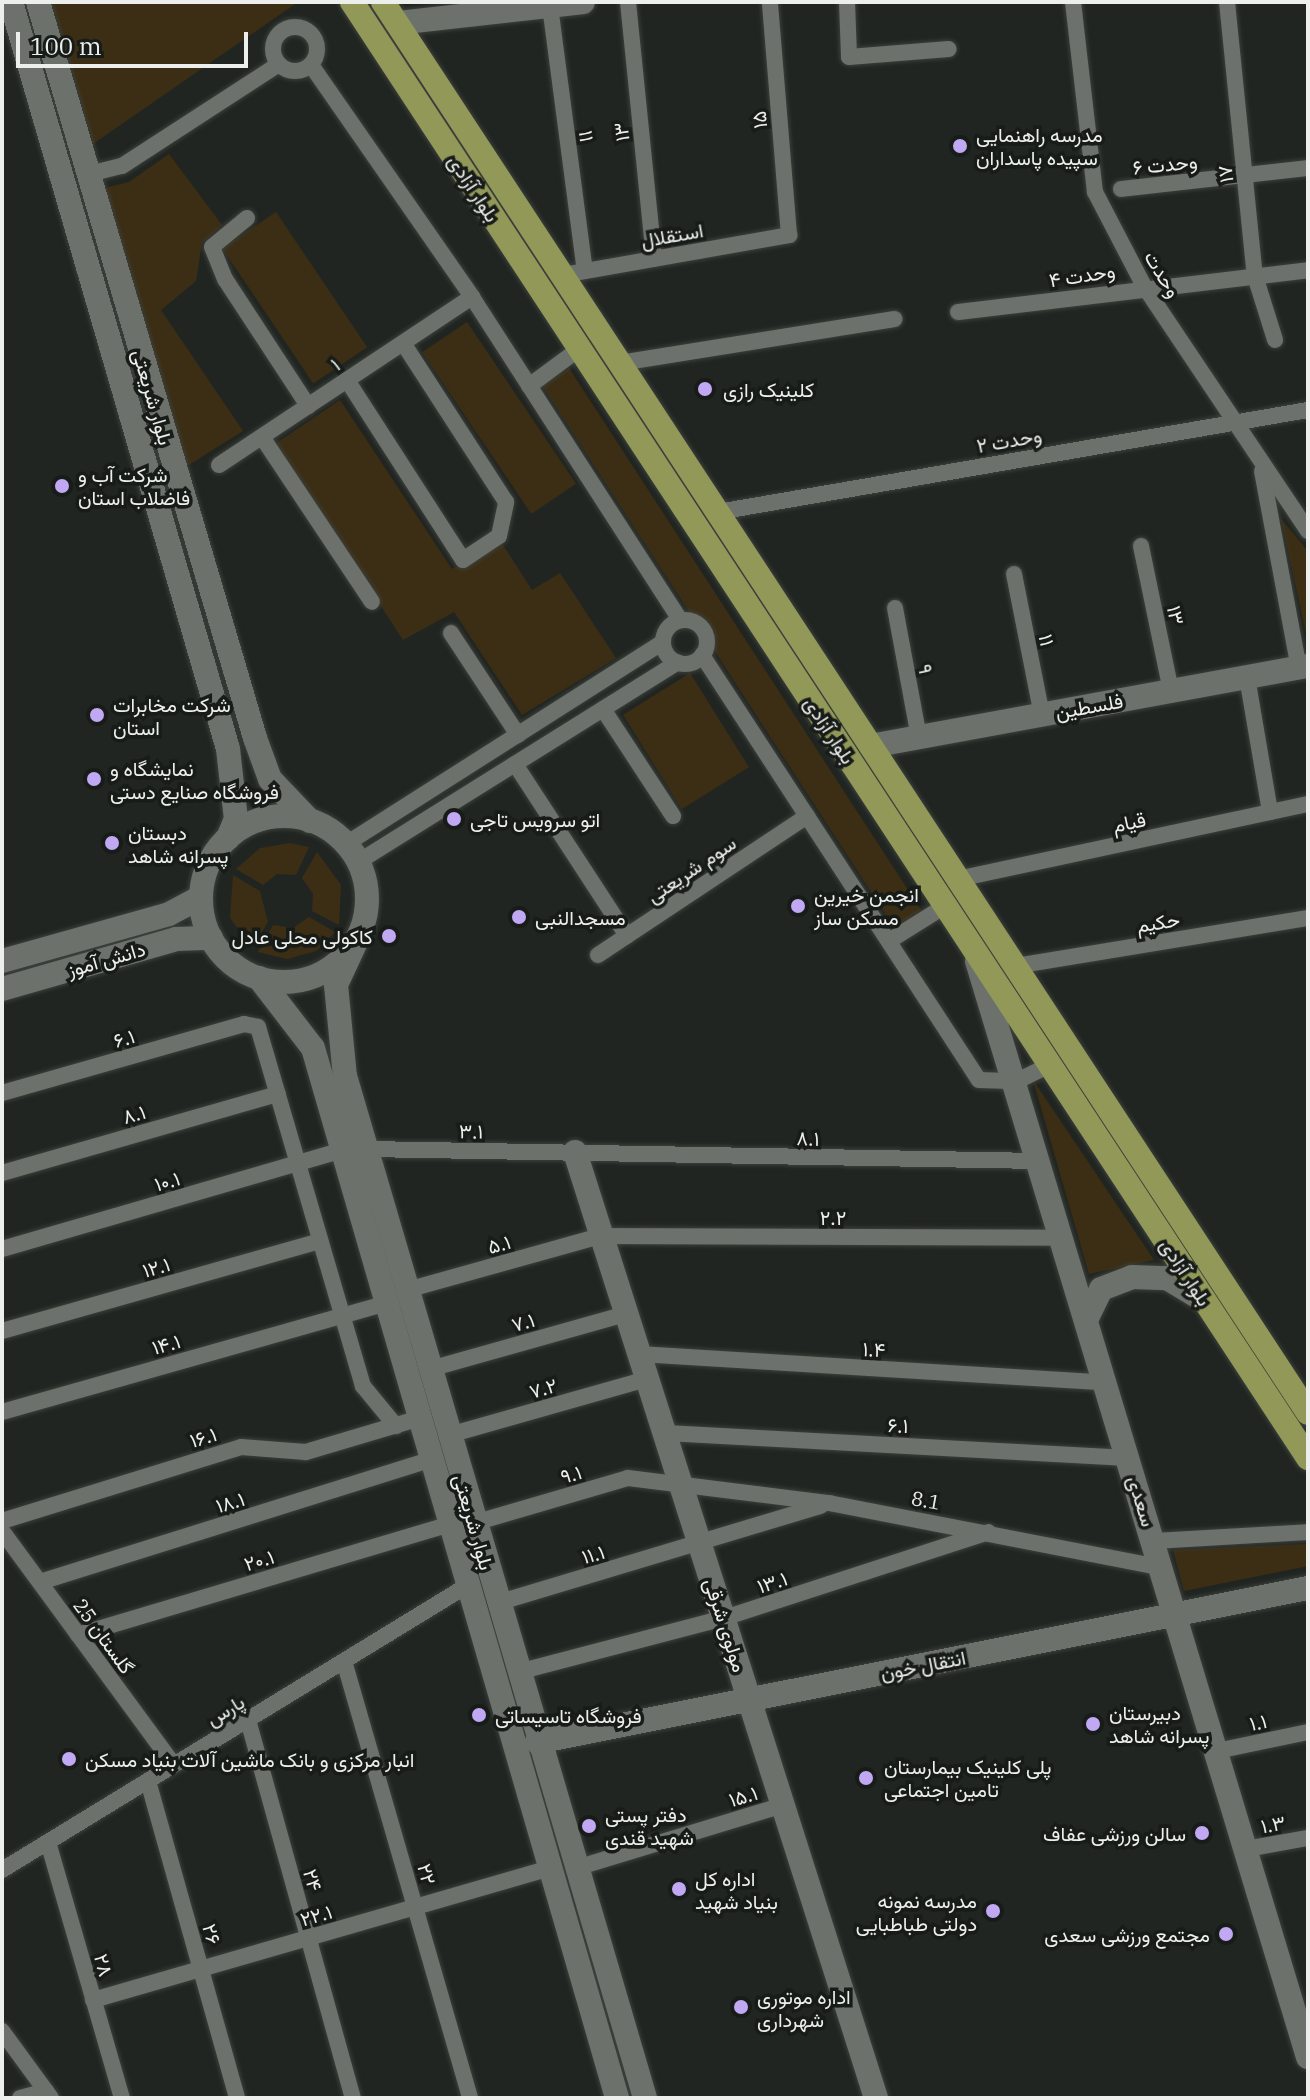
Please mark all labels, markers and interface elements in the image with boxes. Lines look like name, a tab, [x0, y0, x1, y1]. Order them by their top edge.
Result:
scale bar	[20, 16, 252, 66]
text: 100 m	[30, 30, 102, 62]
street label: ۱۵	[746, 110, 772, 130]
street label: ۱۳	[608, 121, 634, 143]
place label: مدرسه راهنمایی سپیده پاسداران	[976, 122, 1103, 169]
street label: ۱۱	[574, 129, 600, 143]
marker: مدرسه راهنمایی سپیده پاسداران	[951, 137, 969, 155]
street label: وحدت ۶	[1132, 149, 1198, 179]
street label: بلوار آزادی	[443, 150, 505, 226]
street label: ۱۷	[1212, 164, 1238, 184]
street label: استقلال	[639, 218, 705, 252]
street label: وحدت	[1140, 246, 1186, 302]
street label: وحدت ۴	[1047, 258, 1117, 292]
street label: بلوار شریعتی	[128, 346, 178, 448]
street label: ۱	[326, 352, 344, 376]
place label: کلینیک رازی	[723, 377, 814, 401]
marker: کلینیک رازی	[694, 378, 716, 400]
street label: وحدت ۲	[975, 422, 1043, 458]
place label: شرکت آب و فاضلاب استان	[78, 462, 190, 509]
marker: شرکت آب و فاضلاب استان	[53, 477, 71, 495]
street label: ۱۳	[1162, 603, 1190, 627]
street label: ۱۱	[1034, 632, 1060, 648]
street label: ۹	[913, 662, 939, 676]
street label: فلسطین	[1053, 688, 1125, 724]
place label: شرکت مخابرات استان	[113, 692, 231, 739]
street label: بلوار آزادی	[799, 692, 861, 768]
marker: شرکت مخابرات استان	[88, 706, 106, 724]
place label: نمایشگاه و فروشگاه صنایع دستی	[110, 756, 279, 803]
marker: نمایشگاه و فروشگاه صنایع دستی	[85, 770, 103, 788]
place label: اتو سرویس تاجی	[470, 807, 600, 831]
street label: قیام	[1110, 807, 1148, 837]
marker: اتو سرویس تاجی	[445, 810, 463, 828]
place label: دبستان پسرانه شاهد	[128, 820, 228, 867]
street label: سوم شریعتی	[642, 830, 740, 908]
marker: دبستان پسرانه شاهد	[103, 834, 121, 852]
place label: انجمن خیرین مسکن ساز	[814, 882, 919, 929]
marker: انجمن خیرین مسکن ساز	[789, 897, 807, 915]
place label: مسجدالنبی	[535, 905, 626, 929]
street label: حکیم	[1135, 907, 1181, 937]
marker: مسجدالنبی	[510, 908, 528, 926]
place label: کاکولی محلی عادل	[231, 924, 373, 948]
marker: کاکولی محلی عادل	[380, 927, 398, 945]
street label: دانش آموز	[64, 936, 148, 982]
street label: ۶.۱	[111, 1024, 137, 1052]
street label: ۸.۱	[120, 1099, 148, 1129]
street label: ۳.۱	[459, 1119, 483, 1143]
street label: ۸.۱	[796, 1126, 820, 1150]
street label: ۱۰.۱	[152, 1166, 182, 1196]
street label: ۲.۲	[820, 1205, 846, 1229]
street label: ۵.۱	[485, 1229, 513, 1259]
street label: بلوار آزادی	[1155, 1234, 1217, 1310]
street label: ۱۲.۱	[140, 1252, 172, 1282]
street label: ۷.۱	[509, 1307, 537, 1337]
street label: ۱۴.۱	[149, 1329, 183, 1359]
street label: ۱.۴	[862, 1336, 886, 1362]
street label: ۷.۲	[526, 1373, 560, 1403]
street label: ۶.۱	[887, 1412, 909, 1438]
street label: ۱۶.۱	[187, 1422, 219, 1452]
street label: ۹.۱	[558, 1460, 584, 1488]
street label: بلوار شریعتی	[449, 1471, 499, 1573]
street label: سعدی	[1123, 1473, 1161, 1529]
street label: ۱۸.۱	[213, 1486, 247, 1518]
street label: 8.1	[909, 1486, 943, 1514]
street label: ۱۱.۱	[579, 1539, 607, 1569]
street label: ۲۰.۱	[241, 1544, 277, 1576]
street label: ۱۳.۱	[754, 1566, 790, 1598]
street label: مولوی شرقی	[700, 1575, 752, 1675]
street label: گلستان 25	[69, 1594, 139, 1678]
street label: انتقال خون	[878, 1645, 968, 1685]
street label: پارس	[202, 1689, 248, 1731]
place label: دبیرستان پسرانه شاهد	[1109, 1700, 1209, 1747]
place label: فروشگاه تاسیساتی	[495, 1703, 642, 1727]
marker: فروشگاه تاسیساتی	[470, 1706, 488, 1724]
street label: ۱.۱	[1247, 1709, 1269, 1735]
marker: دبیرستان پسرانه شاهد	[1084, 1715, 1102, 1733]
place label: انبار مرکزی و بانک ماشین آلات بنیاد مسکن	[85, 1747, 414, 1771]
marker: انبار مرکزی و بانک ماشین آلات بنیاد مسکن	[60, 1750, 78, 1768]
place label: پلی کلینیک بیمارستان تامین اجتماعی	[884, 1754, 1052, 1801]
marker: پلی کلینیک بیمارستان تامین اجتماعی	[855, 1767, 877, 1789]
street label: ۱۵.۱	[726, 1780, 760, 1812]
place label: دفتر پستی شهید قندی	[605, 1802, 694, 1849]
street label: ۱.۳	[1259, 1810, 1287, 1838]
marker: دفتر پستی شهید قندی	[580, 1817, 598, 1835]
place label: سالن ورزشی عفاف	[1043, 1821, 1186, 1845]
marker: سالن ورزشی عفاف	[1193, 1824, 1211, 1842]
street label: ۲۲	[413, 1861, 441, 1887]
street label: ۲۴	[298, 1866, 328, 1894]
place label: اداره کل بنیاد شهید	[695, 1866, 778, 1913]
marker: اداره کل بنیاد شهید	[670, 1880, 688, 1898]
place label: مدرسه نمونه دولتی طباطبایی	[856, 1888, 977, 1935]
street label: ۲۲.۱	[297, 1899, 335, 1931]
marker: مدرسه نمونه دولتی طباطبایی	[984, 1902, 1002, 1920]
street label: ۲۶	[198, 1921, 226, 1947]
place label: مجتمع ورزشی سعدی	[1044, 1922, 1210, 1946]
marker: مجتمع ورزشی سعدی	[1217, 1925, 1235, 1943]
street label: ۲۸	[89, 1951, 119, 1979]
place label: اداره موتوری شهرداری	[757, 1984, 851, 2031]
marker: اداره موتوری شهرداری	[732, 1998, 750, 2016]

